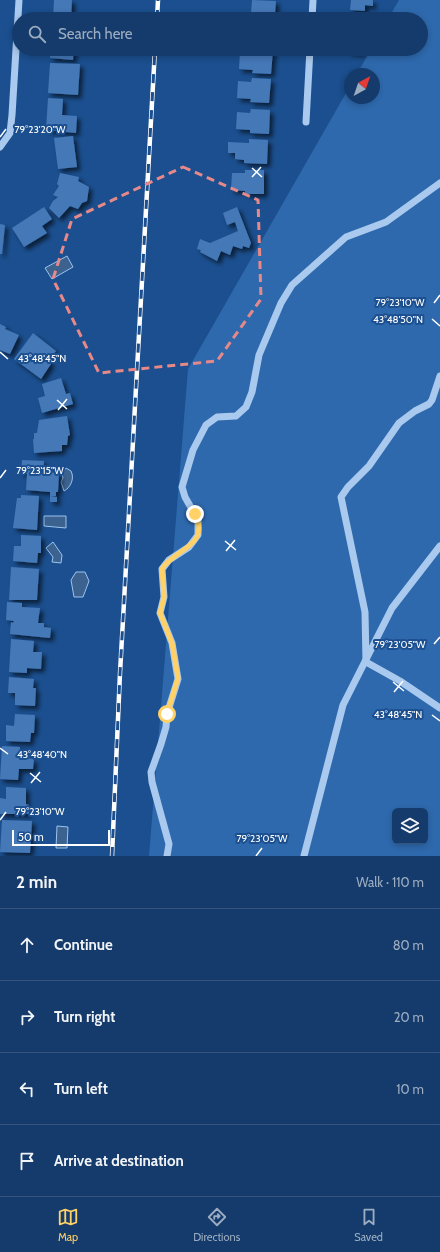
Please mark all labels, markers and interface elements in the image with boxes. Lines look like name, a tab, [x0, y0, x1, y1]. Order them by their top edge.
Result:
search box	[12, 12, 428, 56]
icon: search	[26, 23, 48, 45]
text: Search here	[58, 25, 133, 43]
north arrow	[344, 68, 380, 104]
text: 79°23'20"W	[15, 123, 66, 136]
text: 79°23'10"W	[376, 296, 425, 309]
text: 43°48'50"N	[373, 313, 423, 326]
text: 43°48'45"N	[18, 352, 66, 365]
text: 79°23'15"W	[16, 464, 64, 477]
route end	[186, 505, 204, 523]
text: 79°23'05"W	[374, 638, 426, 651]
route start	[158, 705, 176, 723]
text: 43°48'45"N	[374, 708, 422, 721]
text: 43°48'40"N	[17, 748, 67, 761]
text: 79°23'10"W	[16, 805, 65, 818]
map controls	[392, 808, 428, 844]
button: layers	[392, 808, 428, 844]
scale bar	[12, 828, 110, 847]
text: 50 m	[18, 830, 44, 844]
text: 79°23'05"W	[236, 832, 288, 845]
text: 2 min	[16, 872, 57, 892]
text: Walk · 110 m	[356, 874, 424, 890]
icon: ahead	[16, 934, 38, 956]
text: Continue	[54, 936, 113, 954]
text: 80 m	[393, 937, 424, 953]
icon: right	[16, 1006, 38, 1028]
text: Turn right	[54, 1008, 115, 1026]
text: 20 m	[394, 1009, 424, 1025]
icon: left	[16, 1078, 38, 1100]
text: Turn left	[54, 1080, 108, 1098]
text: 10 m	[396, 1081, 424, 1097]
icon: arrive	[16, 1150, 38, 1172]
text: Arrive at destination	[54, 1152, 184, 1170]
tab: Map	[57, 1206, 79, 1244]
tab: Directions	[193, 1206, 240, 1244]
tab: Saved	[354, 1206, 383, 1244]

